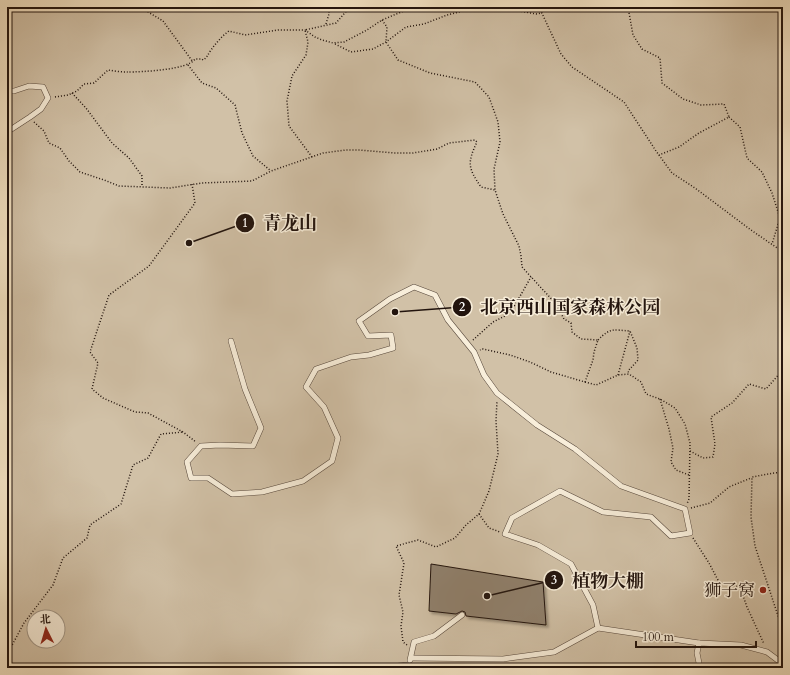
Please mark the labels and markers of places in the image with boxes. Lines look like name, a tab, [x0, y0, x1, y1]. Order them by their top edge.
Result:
callout: 青龙山	[235, 208, 325, 238]
callout: 北京西山国家森林公园	[452, 292, 668, 322]
callout: 植物大棚	[544, 565, 652, 595]
place label: 狮子窝	[704, 579, 755, 602]
marker: 狮子窝	[758, 585, 768, 595]

